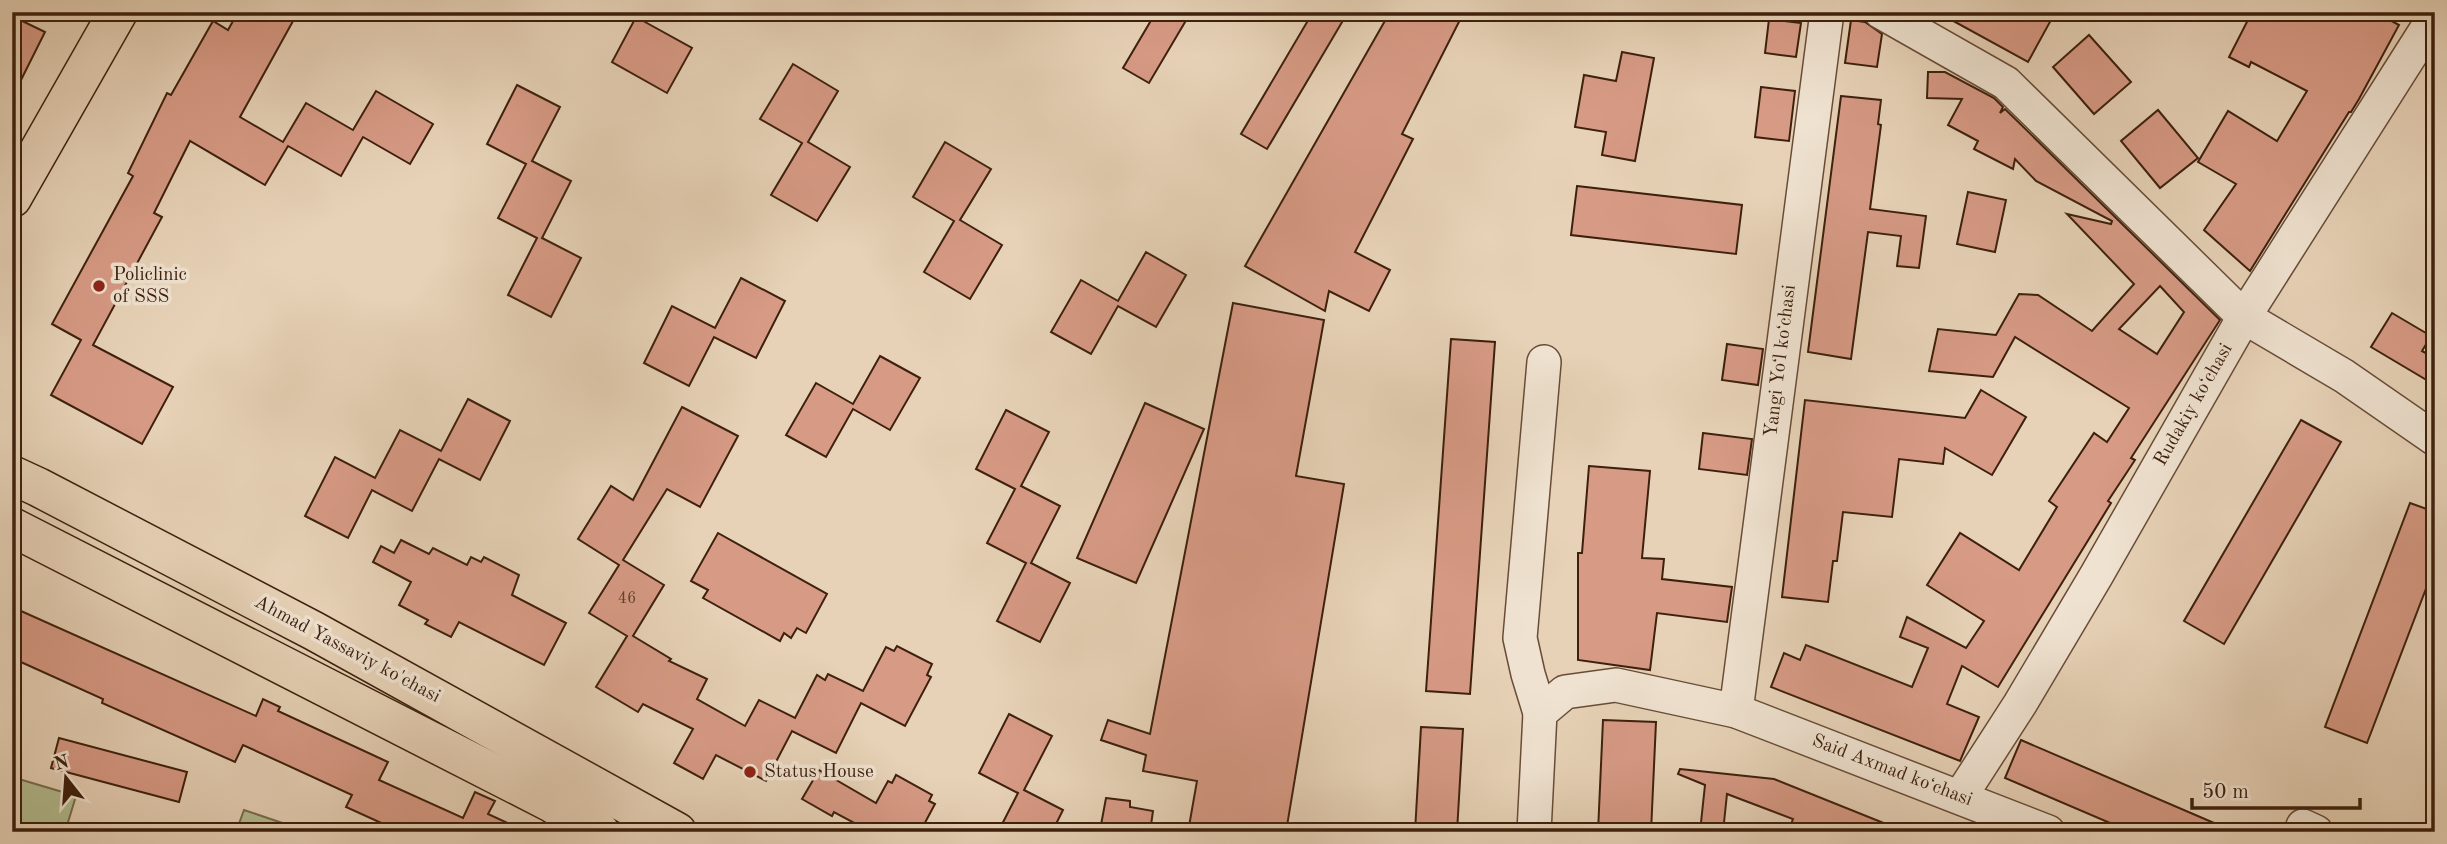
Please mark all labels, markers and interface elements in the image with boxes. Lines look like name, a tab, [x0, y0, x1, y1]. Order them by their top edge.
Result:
place label: Policlinic of SSS	[113, 266, 187, 307]
marker: Policlinic of SSS	[91, 278, 107, 294]
street label: Yangi Yoʻl koʻchasi	[1762, 284, 1800, 438]
street label: Rudakiy koʻchasi	[2151, 341, 2237, 469]
house number: 46	[618, 591, 636, 607]
street label: Ahmad Yassaviy ko'chasi	[251, 593, 443, 707]
street label: Said Axmad koʻchasi	[1809, 732, 1975, 810]
north arrow	[32, 742, 102, 812]
text: N	[52, 753, 72, 775]
place label: Status House	[764, 763, 874, 782]
marker: Status House	[742, 764, 758, 780]
scale bar	[2192, 767, 2360, 811]
text: 50 m	[2202, 782, 2249, 803]

